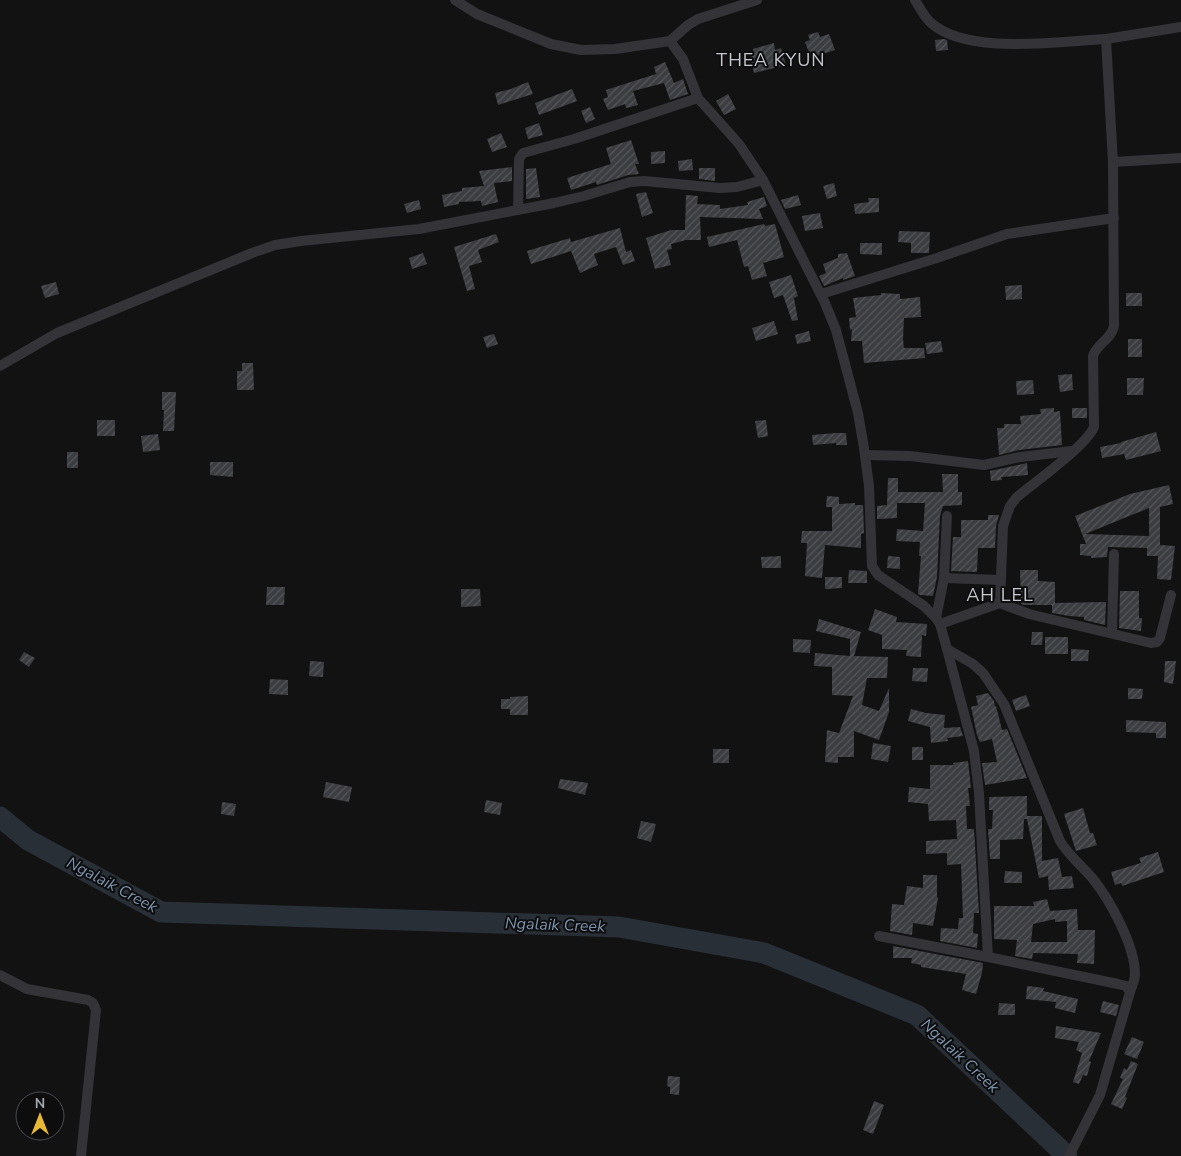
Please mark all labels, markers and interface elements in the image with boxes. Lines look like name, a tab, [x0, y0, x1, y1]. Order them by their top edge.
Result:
district label: THEA KYUN	[716, 48, 826, 72]
district label: AH LEL	[966, 583, 1034, 607]
water label: Ngalaik Creek	[63, 852, 162, 919]
water label: Ngalaik Creek	[505, 912, 606, 938]
water label: Ngalaik Creek	[916, 1014, 1005, 1099]
north arrow	[15, 1091, 65, 1141]
text: N	[35, 1094, 45, 1113]

